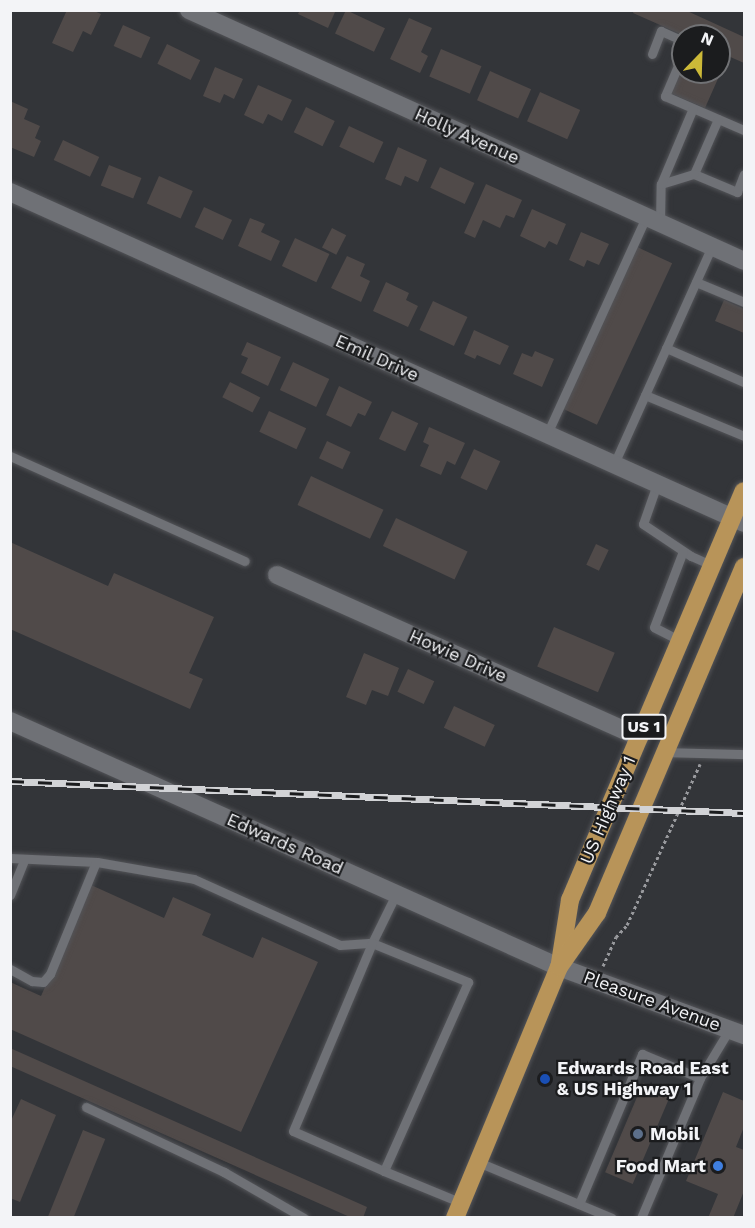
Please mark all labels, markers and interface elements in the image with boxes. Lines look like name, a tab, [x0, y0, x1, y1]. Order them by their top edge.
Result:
north arrow	[671, 24, 731, 84]
text: N	[698, 28, 717, 50]
street label: Holly Avenue	[411, 103, 523, 169]
street label: Emil Drive	[332, 330, 422, 386]
street label: Howie Drive	[406, 625, 510, 687]
road number: US 1	[620, 714, 668, 740]
street label: US Highway 1	[575, 752, 641, 868]
street label: Edwards Road	[223, 809, 347, 879]
street label: Pleasure Avenue	[580, 966, 724, 1036]
place label: Edwards Road East & US Highway 1	[557, 1058, 729, 1100]
marker: Edwards Road East & US Highway 1	[538, 1072, 552, 1086]
place label: Mobil	[650, 1123, 700, 1145]
marker: Mobil	[631, 1127, 645, 1141]
place label: Food Mart	[616, 1155, 706, 1177]
marker: Food Mart	[711, 1159, 725, 1173]

